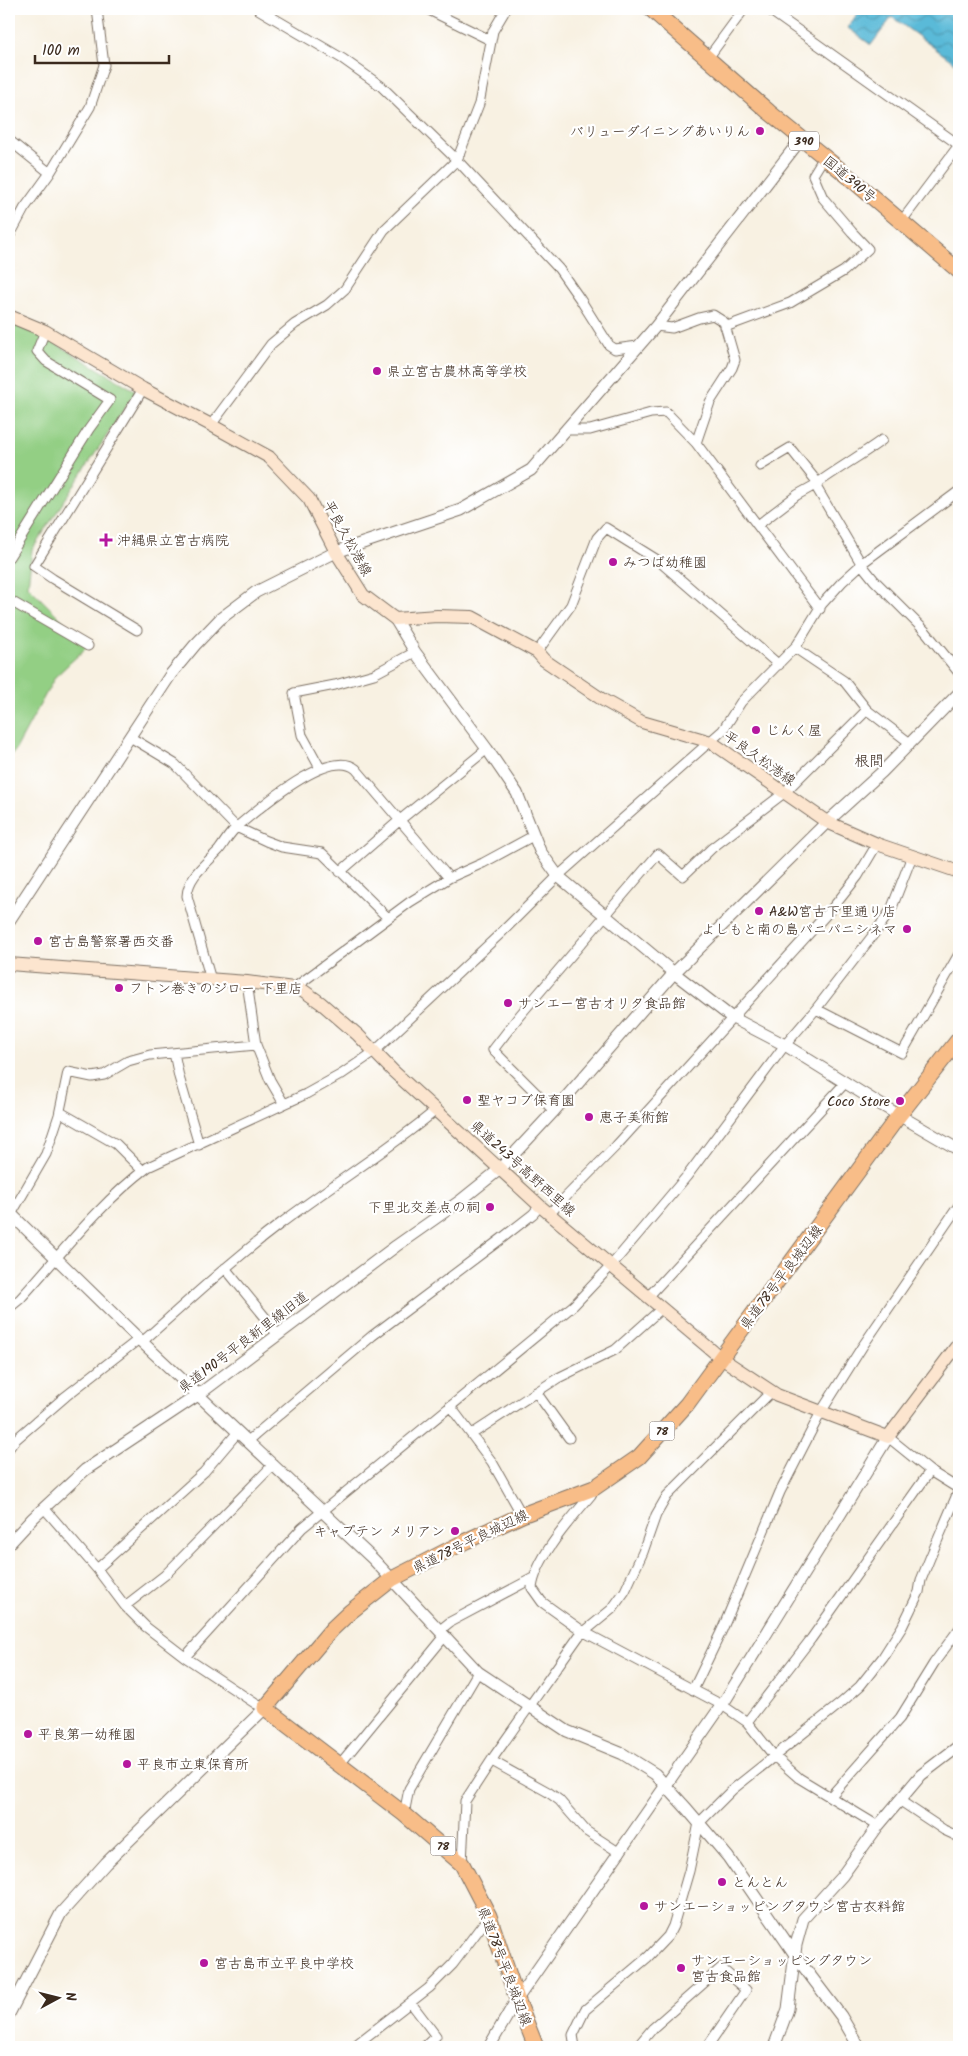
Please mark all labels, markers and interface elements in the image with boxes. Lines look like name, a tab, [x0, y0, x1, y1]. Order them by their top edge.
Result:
scale bar	[35, 32, 169, 64]
text: 100 m	[42, 39, 80, 63]
place label: バリューダイニングあいりん	[570, 121, 750, 143]
marker: バリューダイニングあいりん	[754, 125, 766, 137]
road number: 390	[789, 132, 819, 150]
street label: 国道390号	[818, 151, 881, 209]
place label: 県立宮古農林高等学校	[387, 361, 527, 383]
marker: 県立宮古農林高等学校	[371, 365, 383, 377]
street label: 平良久松港線	[317, 496, 377, 581]
place label: 沖縄県立宮古病院	[117, 530, 229, 552]
marker: 沖縄県立宮古病院	[99, 533, 113, 547]
place label: みつば幼稚園	[623, 552, 707, 574]
marker: みつば幼稚園	[607, 556, 619, 568]
place label: じんく屋	[766, 720, 822, 742]
marker: じんく屋	[750, 724, 762, 736]
street label: 平良久松港線	[719, 726, 800, 792]
district label: 根間	[854, 750, 884, 774]
place label: A&W宮古下里通り店	[769, 901, 896, 923]
marker: A&W宮古下里通り店	[753, 905, 765, 917]
place label: よしもと南の島パニパニシネマ	[701, 919, 897, 941]
marker: よしもと南の島パニパニシネマ	[901, 923, 913, 935]
place label: 宮古島警察署西交番	[48, 931, 174, 953]
marker: 宮古島警察署西交番	[32, 935, 44, 947]
place label: フトン巻きのジロー 下里店	[129, 978, 303, 1000]
marker: フトン巻きのジロー 下里店	[113, 982, 125, 994]
place label: サンエー宮古オリタ食品館	[518, 993, 686, 1015]
marker: サンエー宮古オリタ食品館	[502, 997, 514, 1009]
place label: 聖ヤコブ保育園	[477, 1090, 575, 1112]
place label: Coco Store	[827, 1091, 891, 1113]
marker: 聖ヤコブ保育園	[461, 1094, 473, 1106]
marker: Coco Store	[894, 1095, 906, 1107]
place label: 恵子美術館	[599, 1107, 669, 1129]
marker: 恵子美術館	[583, 1111, 595, 1123]
street label: 県道243号高野西里線	[464, 1115, 580, 1222]
place label: 下里北交差点の祠	[368, 1197, 480, 1219]
marker: 下里北交差点の祠	[484, 1201, 496, 1213]
street label: 県道78号平良城辺線	[735, 1220, 829, 1335]
street label: 県道190号平良新里線旧道	[174, 1286, 313, 1399]
road number: 78	[650, 1422, 674, 1440]
street label: 県道78号平良城辺線	[409, 1504, 532, 1580]
place label: キャプテン メリアン	[313, 1521, 445, 1543]
marker: キャプテン メリアン	[449, 1525, 461, 1537]
place label: 平良第一幼稚園	[38, 1724, 136, 1746]
marker: 平良第一幼稚園	[22, 1728, 34, 1740]
place label: 平良市立東保育所	[137, 1754, 249, 1776]
marker: 平良市立東保育所	[121, 1758, 133, 1770]
road number: 78	[430, 1836, 456, 1855]
place label: とんとん	[732, 1872, 788, 1894]
marker: とんとん	[716, 1876, 728, 1888]
place label: サンエーショッピングタウン宮古衣料館	[654, 1896, 905, 1918]
marker: サンエーショッピングタウン宮古衣料館	[638, 1900, 650, 1912]
street label: 県道78号平良城辺線	[471, 1903, 537, 2030]
place label: サンエーショッピングタウン 宮古食品館	[691, 1950, 872, 1988]
place label: 宮古島市立平良中学校	[214, 1953, 354, 1975]
marker: 宮古島市立平良中学校	[198, 1957, 210, 1969]
marker: サンエーショッピングタウン 宮古食品館	[675, 1962, 687, 1974]
north arrow	[32, 1974, 82, 2024]
text: N	[58, 1991, 81, 2002]

